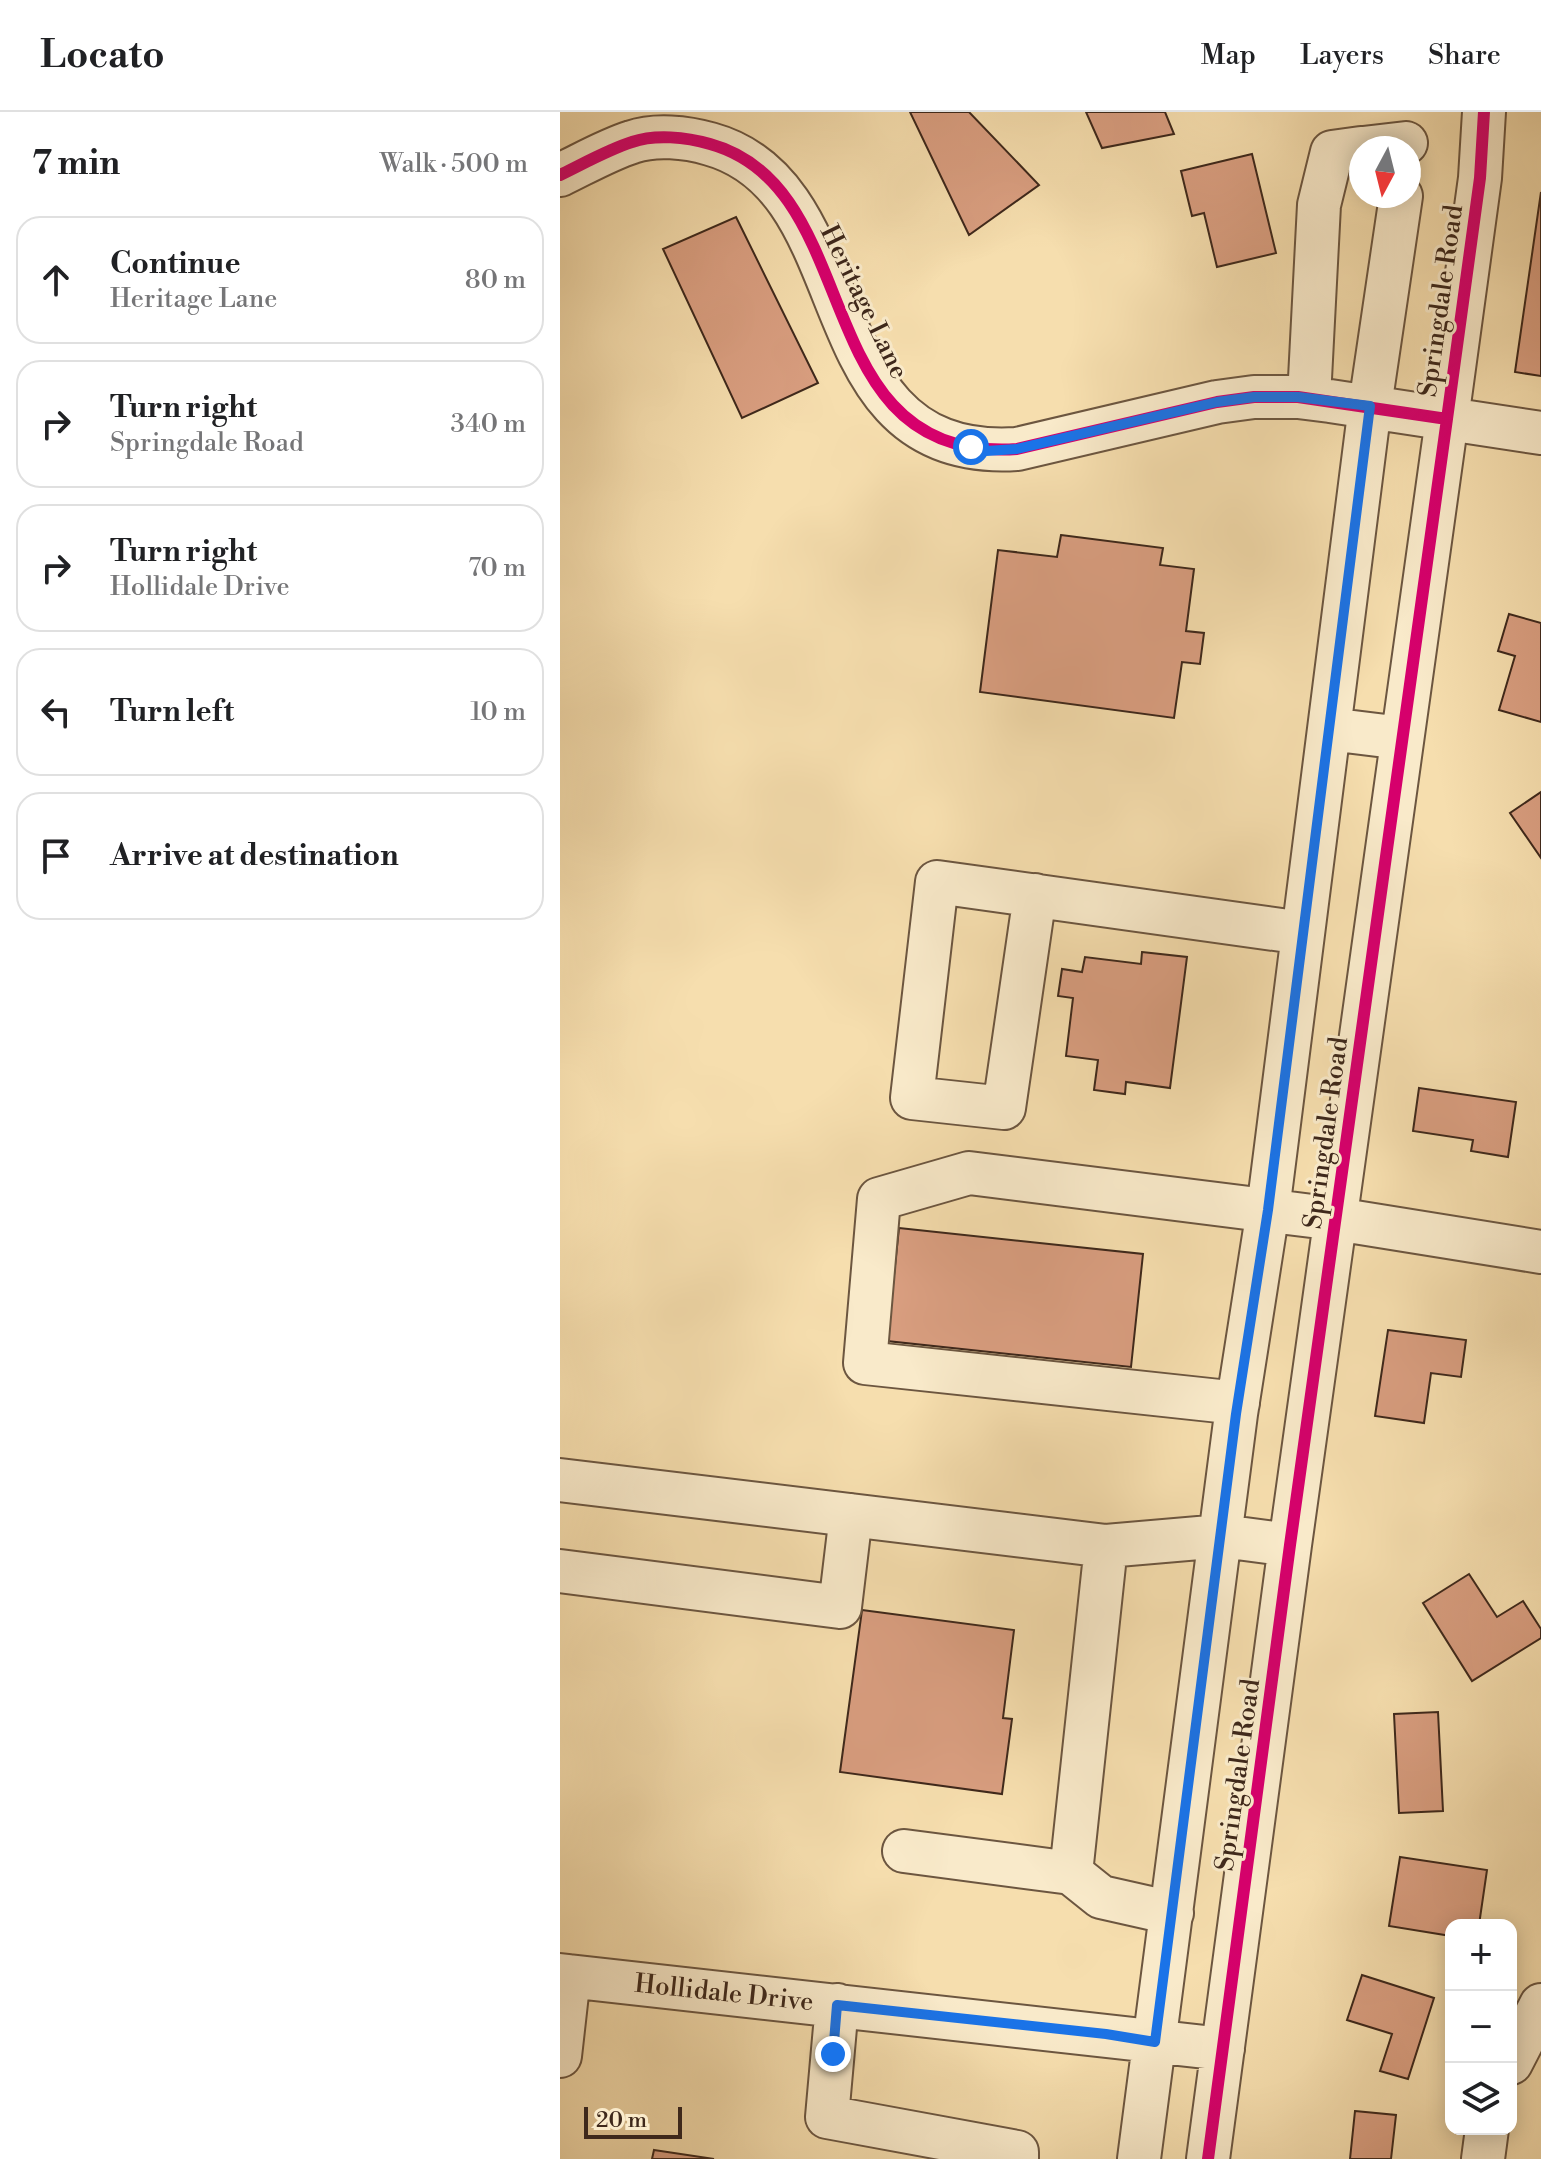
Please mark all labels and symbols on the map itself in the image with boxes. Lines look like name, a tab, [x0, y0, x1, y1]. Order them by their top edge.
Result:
north arrow	[1349, 136, 1421, 208]
street label: Springdale Road	[1412, 203, 1470, 399]
street label: Heritage Lane	[813, 220, 915, 384]
route start	[953, 429, 989, 465]
street label: Springdale Road	[1297, 1035, 1355, 1231]
street label: Springdale Road	[1209, 1677, 1267, 1873]
street label: Hollidale Drive	[633, 1968, 815, 2018]
route end	[815, 2036, 851, 2072]
scale bar	[584, 2103, 682, 2139]

